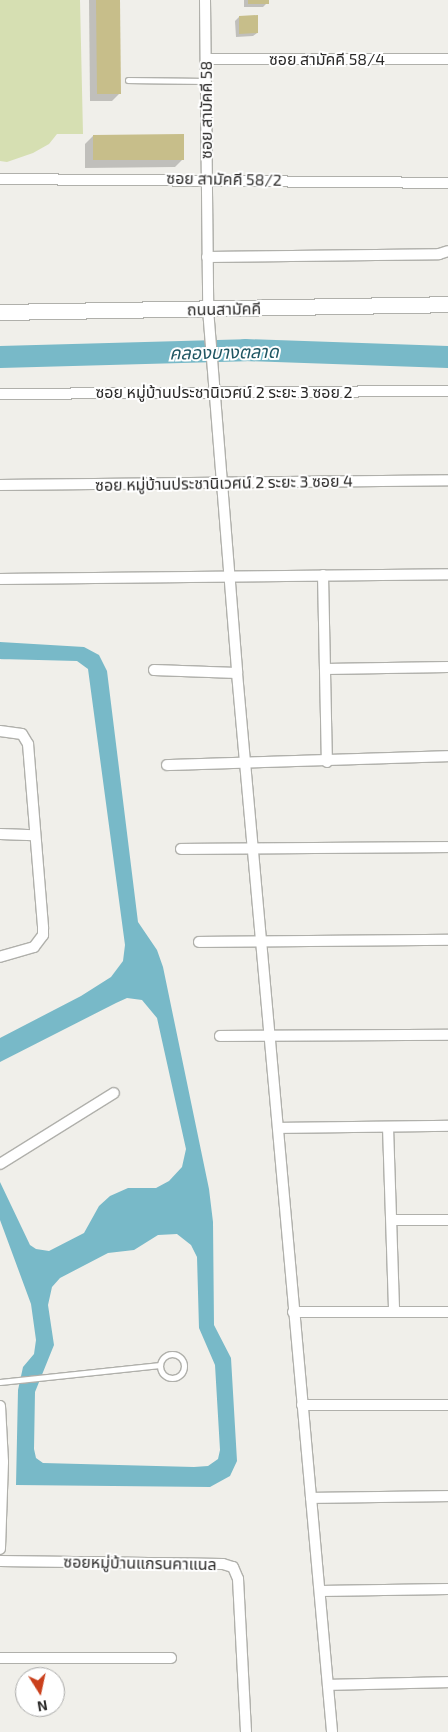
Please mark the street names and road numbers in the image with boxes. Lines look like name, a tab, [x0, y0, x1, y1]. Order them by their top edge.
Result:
street label: ซอย สามัคคี 58/4	[269, 49, 385, 69]
street label: ซอย สามัคคี 58	[196, 61, 216, 159]
street label: ซอย สามัคคี 58/2	[166, 168, 282, 190]
street label: ถนนสามัคคี	[187, 299, 261, 319]
street label: ซอย หมู่บ้านประชานิเวศน์ 2 ระยะ 3 ซอย 2	[95, 382, 353, 402]
street label: ซอย หมู่บ้านประชานิเวศน์ 2 ระยะ 3 ซอย 4	[95, 471, 353, 495]
street label: ซอยหมู่บ้านแกรนคาแนล	[63, 1552, 217, 1574]

